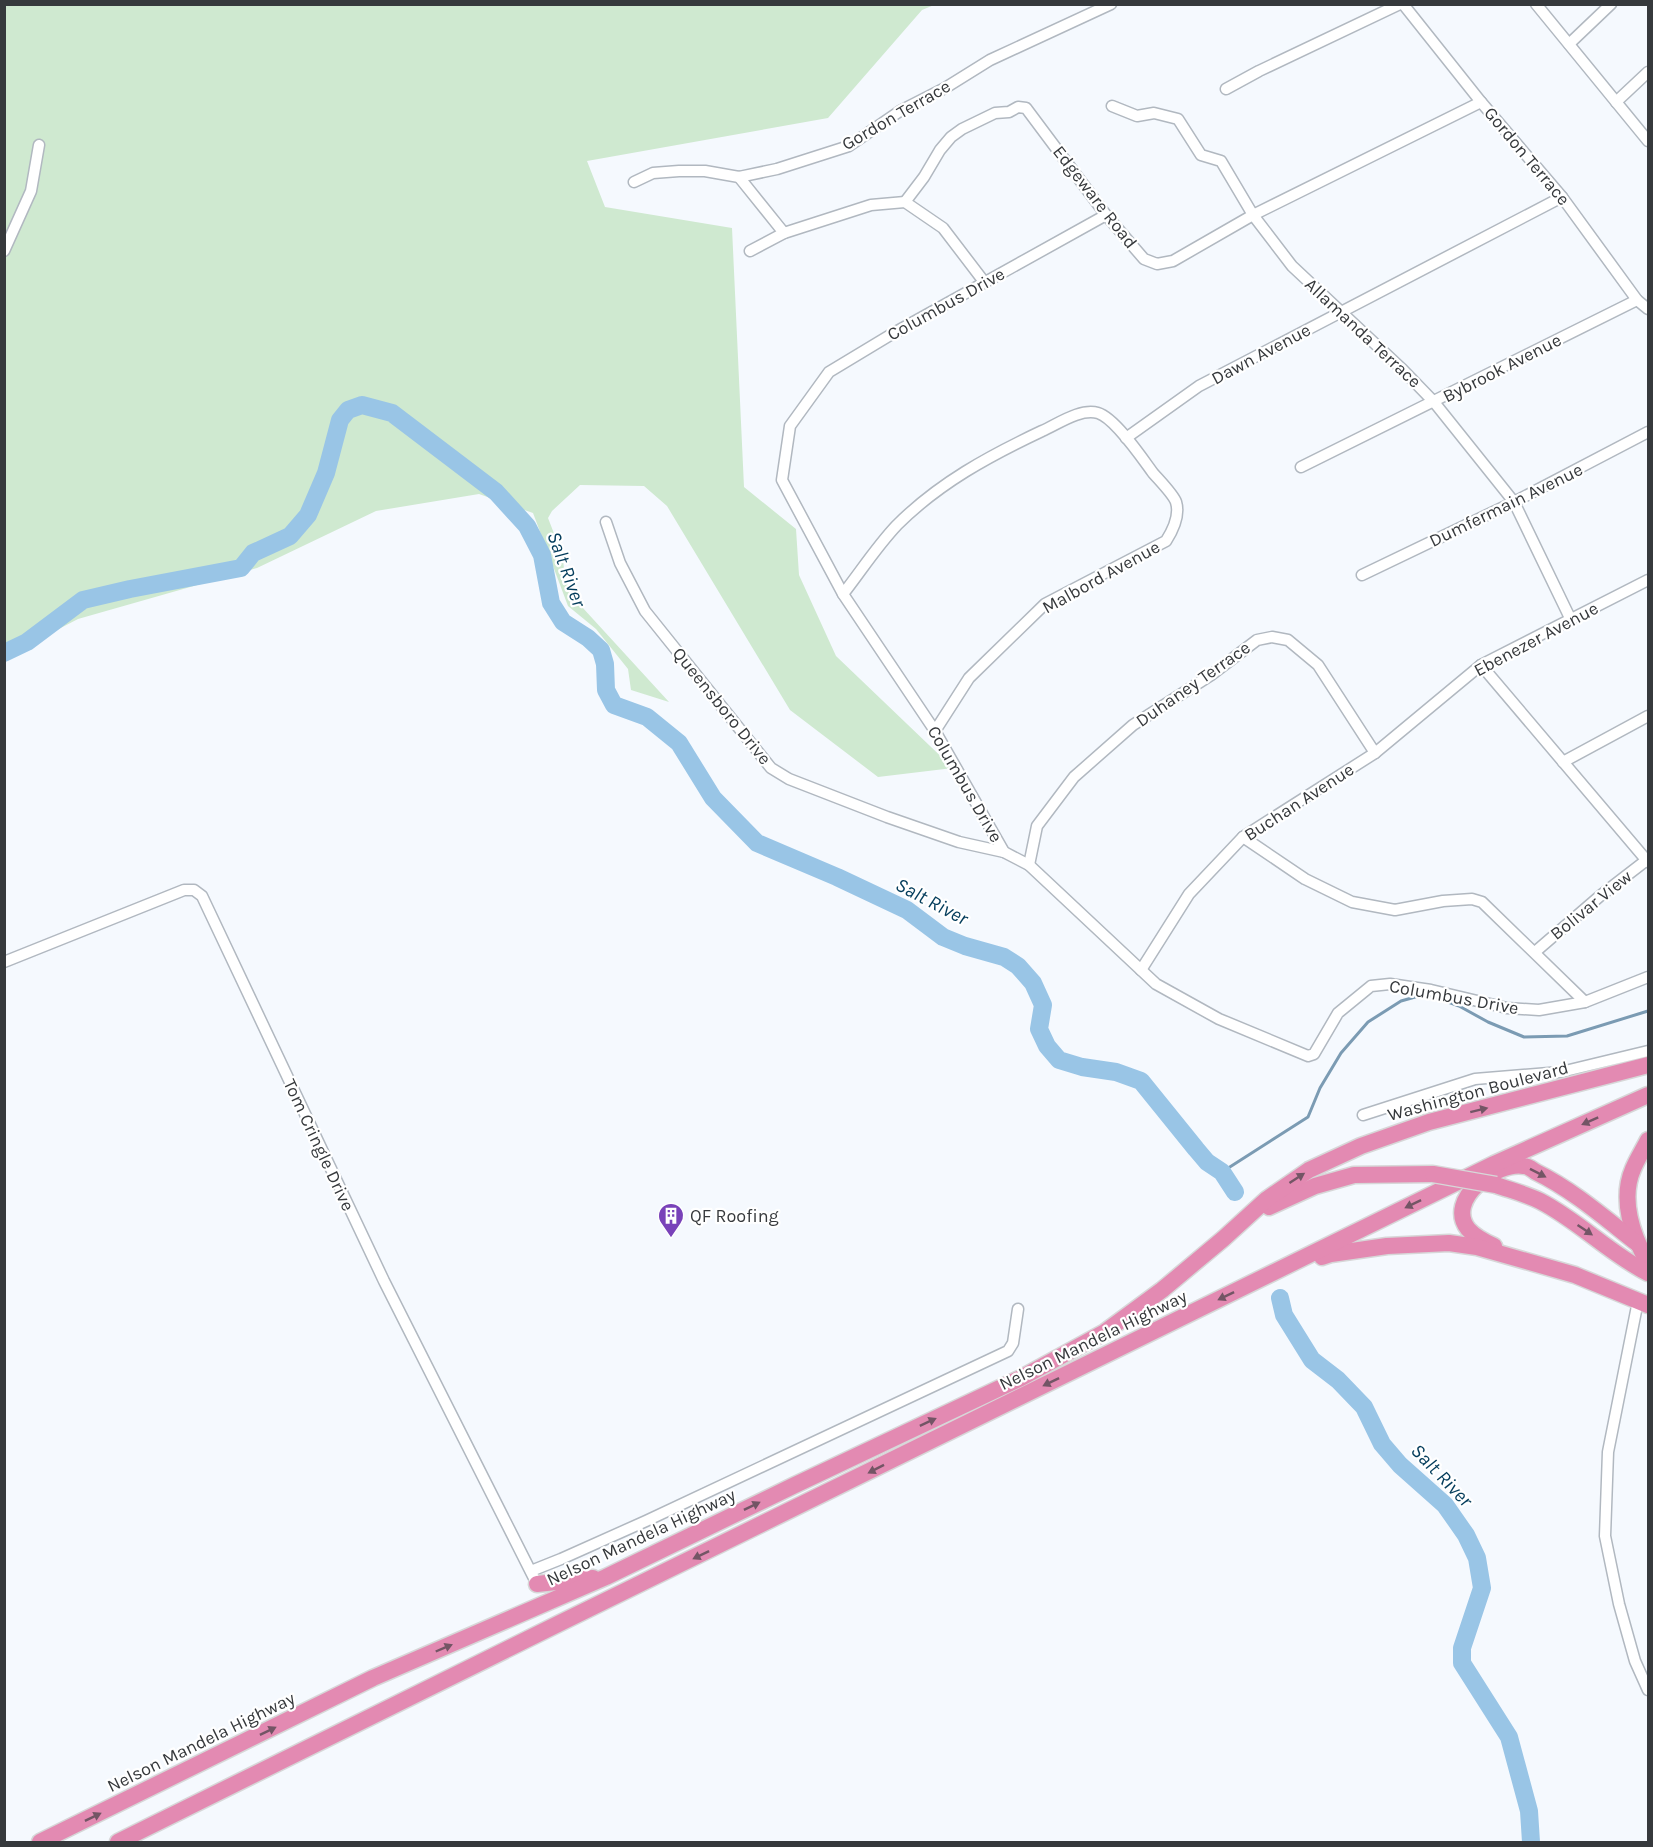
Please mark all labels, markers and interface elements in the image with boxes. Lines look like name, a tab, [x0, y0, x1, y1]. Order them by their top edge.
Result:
street label: Gordon Terrace	[838, 75, 954, 155]
street label: Gordon Terrace	[1479, 102, 1575, 210]
street label: Edgeware Road	[1048, 141, 1142, 253]
street label: Columbus Drive	[883, 263, 1009, 345]
street label: Allamanda Terrace	[1300, 273, 1426, 393]
street label: Dawn Avenue	[1208, 319, 1314, 389]
street label: Bybrook Avenue	[1439, 329, 1565, 407]
street label: Dumfermain Avenue	[1426, 458, 1586, 552]
water label: Salt River	[542, 528, 591, 611]
street label: Malbord Avenue	[1038, 536, 1164, 618]
street label: Ebenezer Avenue	[1470, 597, 1602, 681]
street label: Duhaney Terrace	[1132, 636, 1254, 732]
street label: Queensboro Drive	[668, 643, 776, 769]
street label: Columbus Drive	[923, 722, 1007, 846]
street label: Buchan Avenue	[1240, 758, 1358, 846]
street label: Bolivar View	[1546, 865, 1636, 945]
water label: Salt River	[892, 873, 973, 931]
street label: Columbus Drive	[1388, 975, 1520, 1019]
street label: Washington Boulevard	[1385, 1056, 1571, 1126]
street label: Tom Cringle Drive	[279, 1076, 359, 1214]
one-way arrow	[1469, 1104, 1488, 1114]
one-way arrow	[1581, 1117, 1598, 1126]
one-way arrow	[1530, 1168, 1547, 1178]
one-way arrow	[1289, 1173, 1305, 1184]
one-way arrow	[1405, 1200, 1422, 1209]
building icon: QF Roofing	[656, 1201, 686, 1239]
place label: QF Roofing	[690, 1205, 779, 1227]
one-way arrow	[1577, 1225, 1593, 1236]
street label: Nelson Mandela Highway	[996, 1285, 1191, 1395]
one-way arrow	[1217, 1291, 1235, 1301]
one-way arrow	[1042, 1377, 1059, 1387]
one-way arrow	[920, 1417, 937, 1426]
water label: Salt River	[1406, 1439, 1478, 1512]
one-way arrow	[867, 1463, 885, 1473]
street label: Nelson Mandela Highway	[543, 1483, 740, 1590]
one-way arrow	[744, 1501, 761, 1510]
one-way arrow	[692, 1549, 710, 1559]
one-way arrow	[436, 1643, 454, 1653]
street label: Nelson Mandela Highway	[104, 1687, 299, 1797]
one-way arrow	[260, 1727, 277, 1736]
one-way arrow	[84, 1812, 101, 1821]

